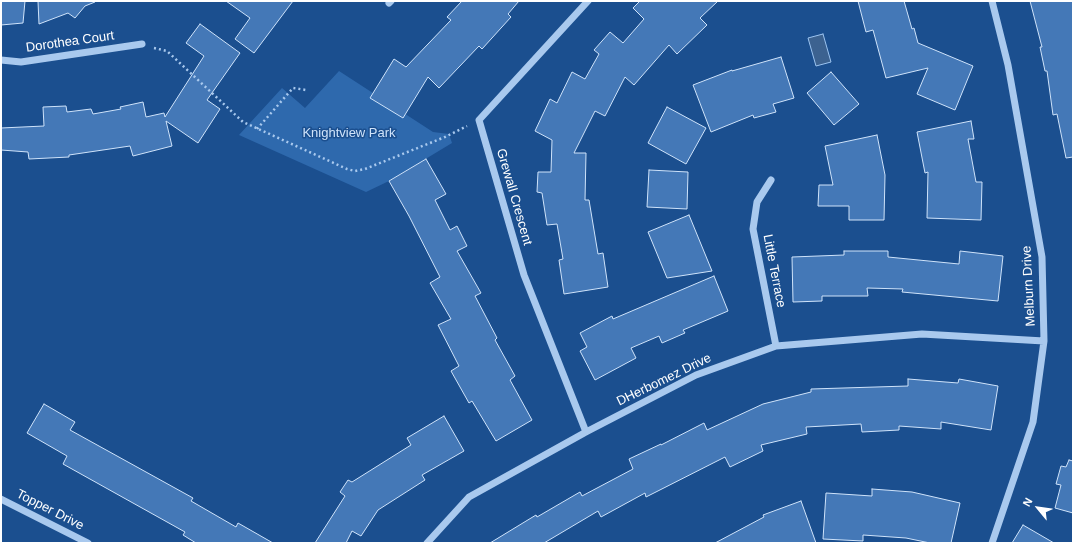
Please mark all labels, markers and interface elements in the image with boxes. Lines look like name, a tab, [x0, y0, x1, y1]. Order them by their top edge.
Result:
street label: Dorothea Court	[25, 28, 115, 56]
park label: Knightview Park	[302, 125, 396, 141]
street label: Grewall Crescent	[493, 147, 535, 247]
street label: Little Terrace	[759, 233, 789, 309]
street label: Melburn Drive	[1019, 245, 1039, 327]
street label: DHerbomez Drive	[614, 350, 714, 410]
street label: Topper Drive	[14, 486, 86, 534]
north arrow	[1018, 488, 1058, 528]
text: N	[1020, 496, 1035, 509]

